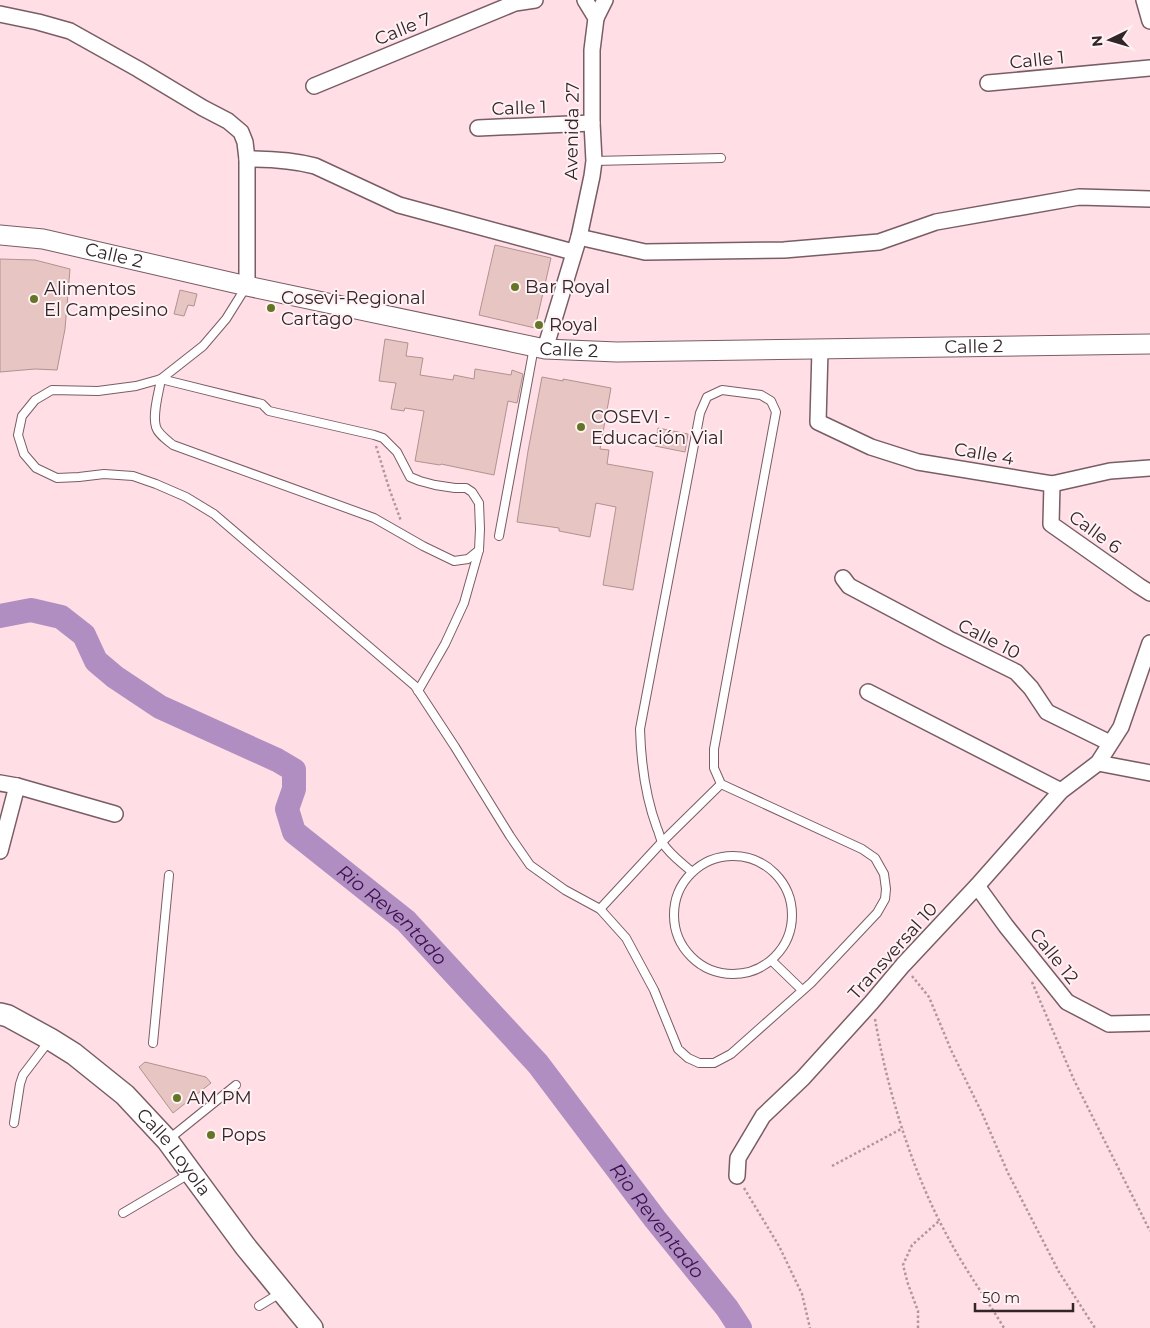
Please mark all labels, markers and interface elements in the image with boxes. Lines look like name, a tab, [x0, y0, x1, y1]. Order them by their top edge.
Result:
street label: Calle 7	[371, 8, 435, 50]
north arrow	[1085, 15, 1135, 65]
text: N	[1088, 35, 1107, 48]
street label: Calle 1	[1008, 46, 1066, 74]
street label: Avenida 27	[560, 82, 584, 180]
street label: Calle 1	[491, 96, 547, 120]
street label: Calle 2	[83, 238, 145, 273]
place label: Bar Royal	[525, 276, 610, 298]
place label: Alimentos El Campesino	[44, 278, 168, 321]
marker: Bar Royal	[509, 281, 521, 293]
place label: Cosevi-Regional Cartago	[281, 287, 426, 330]
marker: Alimentos El Campesino	[28, 293, 40, 305]
marker: Cosevi-Regional Cartago	[265, 302, 277, 314]
place label: Royal	[549, 314, 598, 336]
marker: Royal	[533, 319, 545, 331]
street label: Calle 2	[944, 335, 1003, 358]
street label: Calle 2	[539, 338, 599, 362]
place label: COSEVI - Educación Vial	[591, 406, 724, 449]
marker: COSEVI - Educación Vial	[575, 421, 587, 433]
street label: Calle 4	[952, 438, 1016, 470]
street label: Calle 6	[1064, 506, 1126, 558]
street label: Calle 10	[954, 614, 1024, 664]
water label: Rio Reventado	[333, 859, 452, 970]
street label: Transversal 10	[844, 898, 942, 1004]
street label: Calle 12	[1025, 924, 1083, 988]
place label: AM PM	[187, 1087, 252, 1109]
marker: AM PM	[171, 1092, 183, 1104]
street label: Calle Loyola	[132, 1104, 215, 1200]
place label: Pops	[221, 1124, 266, 1146]
marker: Pops	[205, 1129, 217, 1141]
water label: Rio Reventado	[605, 1158, 710, 1283]
scale bar	[975, 1280, 1072, 1312]
text: 50 m	[982, 1288, 1020, 1307]

